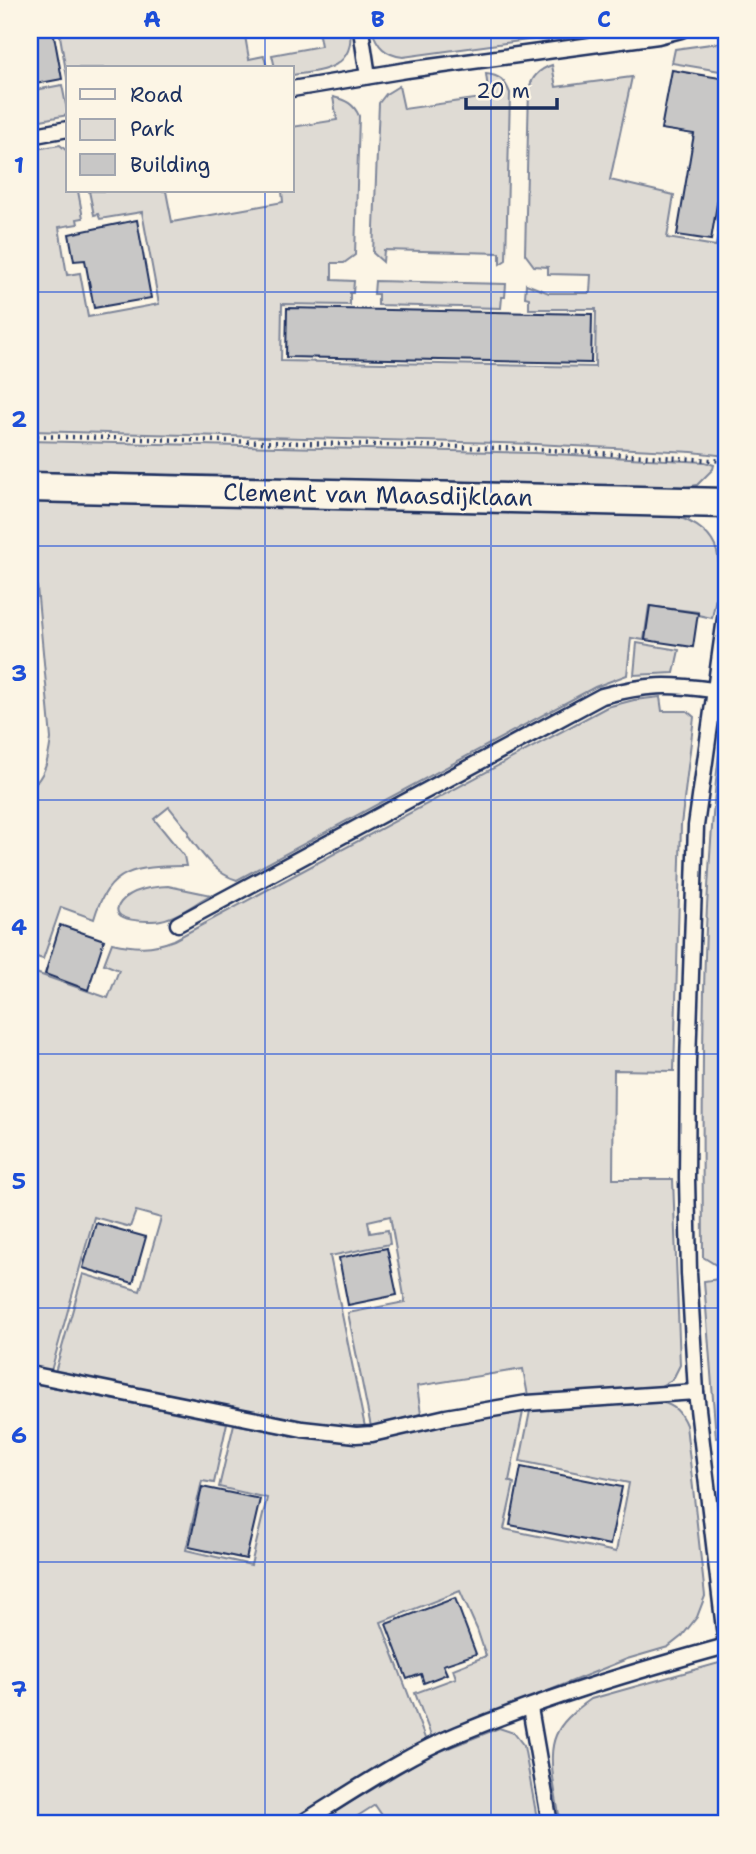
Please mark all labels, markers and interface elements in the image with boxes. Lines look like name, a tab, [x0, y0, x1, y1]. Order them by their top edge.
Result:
text: A	[143, 4, 161, 34]
text: B	[371, 4, 385, 34]
text: C	[597, 4, 611, 34]
legend	[66, 66, 294, 192]
scale bar	[466, 66, 556, 110]
text: 20 m	[476, 77, 530, 105]
text: Road	[130, 81, 183, 109]
text: Park	[130, 115, 175, 143]
text: 1	[14, 150, 24, 180]
text: Building	[130, 151, 210, 179]
text: 2	[11, 404, 27, 434]
street label: Clement van Maasdijklaan	[223, 476, 533, 514]
text: 3	[11, 658, 27, 688]
text: 4	[11, 912, 27, 942]
text: 5	[12, 1166, 26, 1196]
text: 6	[11, 1420, 27, 1450]
text: 7	[11, 1674, 27, 1704]

